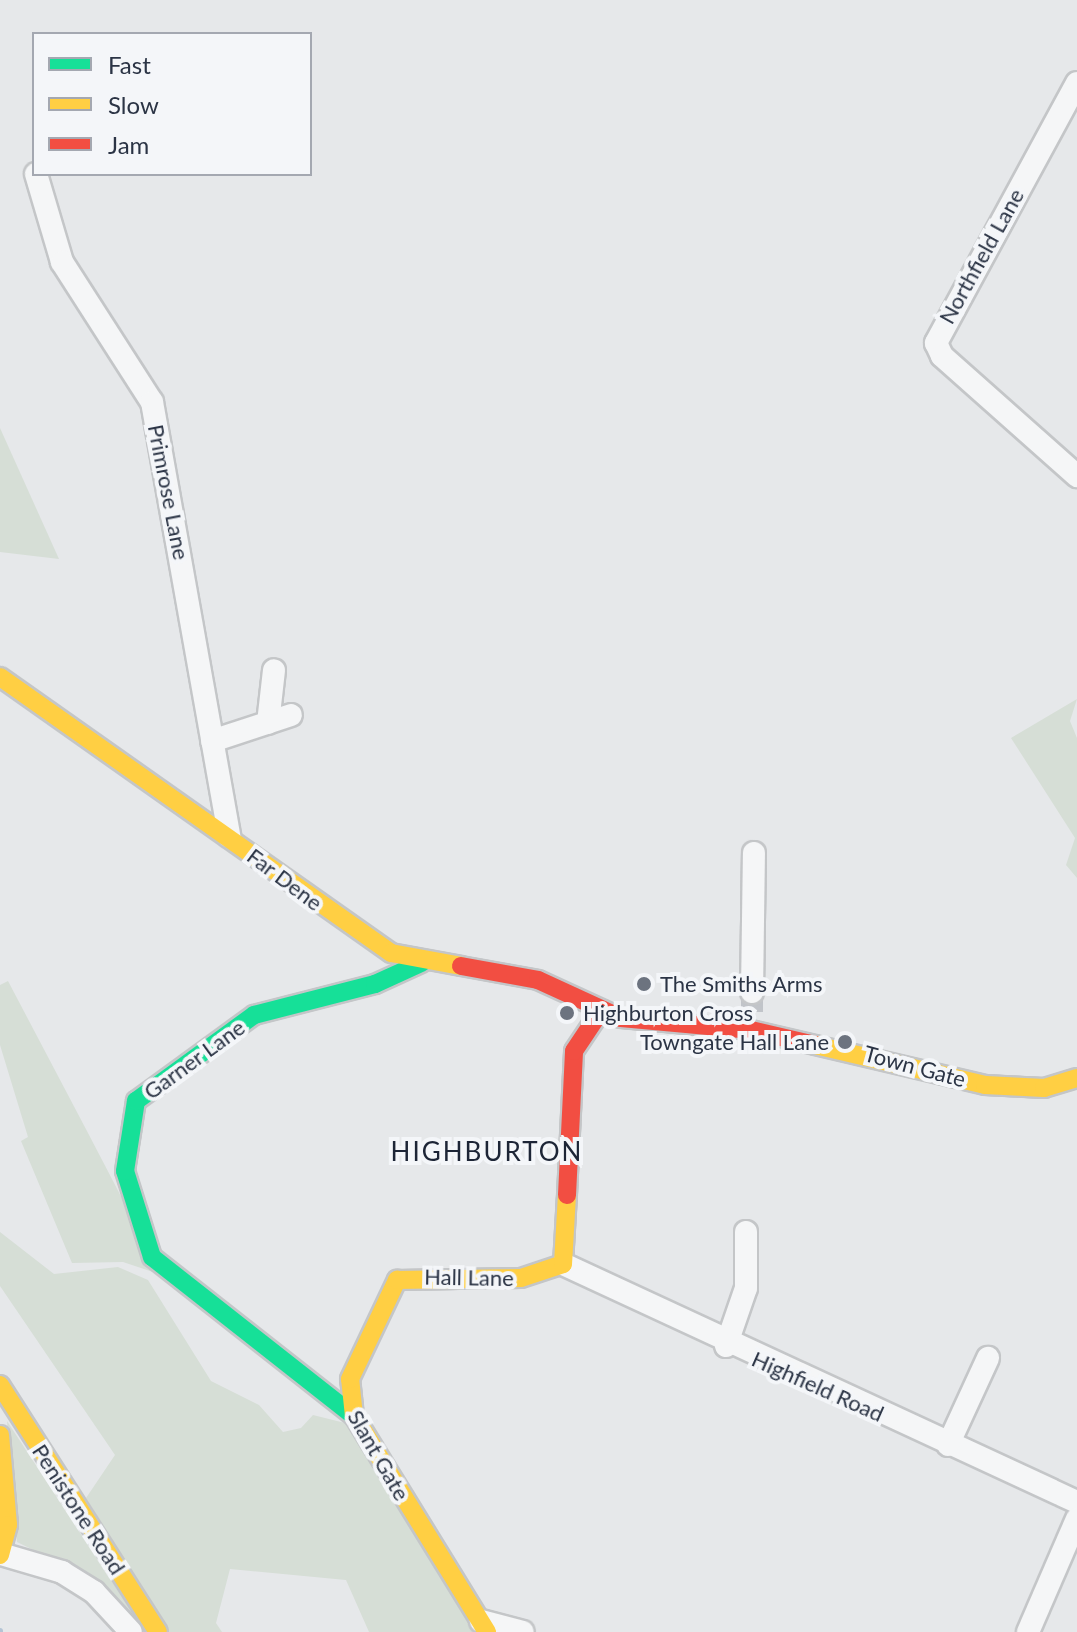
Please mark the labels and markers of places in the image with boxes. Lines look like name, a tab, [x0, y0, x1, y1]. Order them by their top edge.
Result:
place label: The Smiths Arms	[660, 971, 823, 997]
marker: The Smiths Arms	[635, 975, 653, 993]
place label: Highburton Cross	[583, 1000, 753, 1026]
marker: Highburton Cross	[558, 1004, 576, 1022]
place label: Towngate Hall Lane	[640, 1029, 829, 1055]
marker: Towngate Hall Lane	[836, 1033, 854, 1051]

